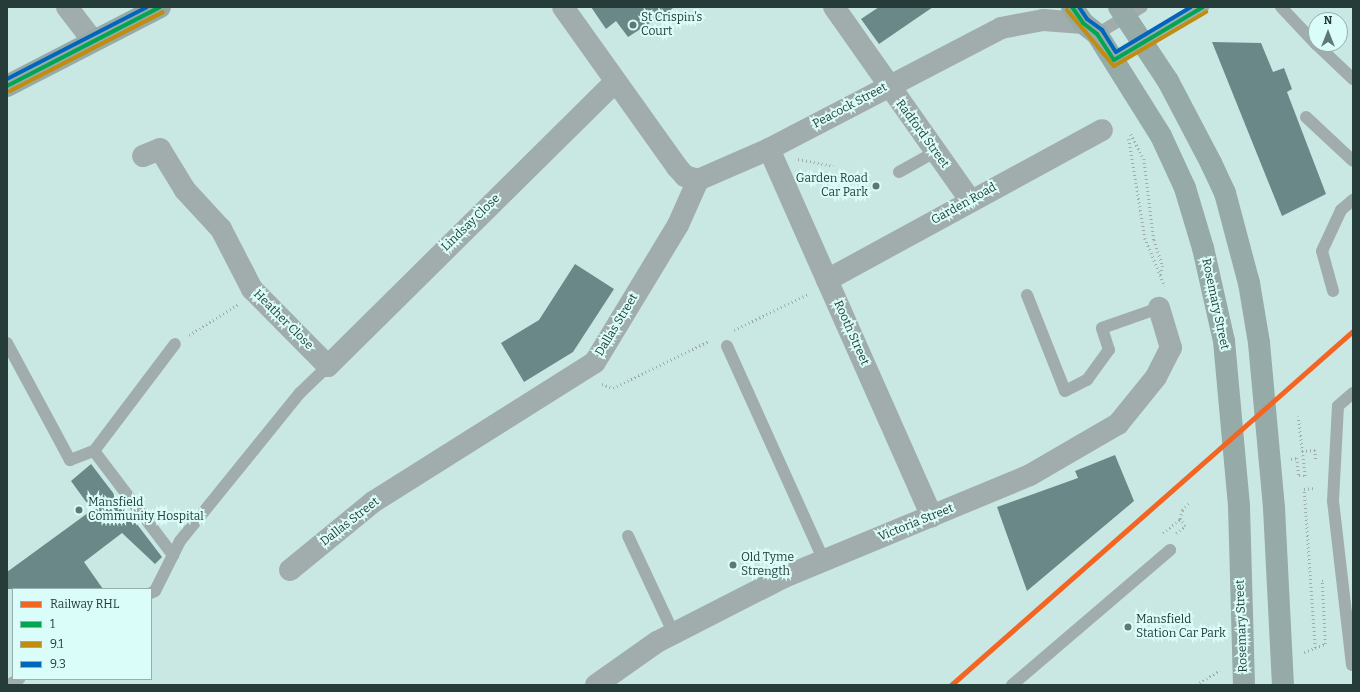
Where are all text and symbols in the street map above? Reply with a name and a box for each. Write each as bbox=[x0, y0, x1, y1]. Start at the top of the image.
place label: St Crispin's Court bbox=[641, 11, 702, 39]
north arrow bbox=[1308, 12, 1348, 52]
text: N bbox=[1324, 14, 1332, 27]
marker: St Crispin's Court bbox=[628, 20, 638, 30]
street label: Peacock Street bbox=[810, 80, 890, 132]
street label: Radford Street bbox=[892, 97, 952, 171]
place label: Garden Road Car Park bbox=[796, 172, 868, 200]
street label: Garden Road bbox=[929, 180, 999, 228]
marker: Garden Road Car Park bbox=[871, 181, 881, 191]
street label: Lindsay Close bbox=[439, 192, 503, 254]
street label: Rosemary Street bbox=[1198, 257, 1232, 351]
street label: Heather Close bbox=[250, 287, 316, 353]
street label: Dallas Street bbox=[593, 291, 641, 359]
street label: Rooth Street bbox=[830, 298, 872, 368]
street label: Dallas Street bbox=[318, 495, 382, 549]
place label: Mansfield Community Hospital bbox=[88, 496, 204, 524]
street label: Victoria Street bbox=[876, 501, 956, 545]
marker: Mansfield Community Hospital bbox=[73, 504, 85, 516]
place label: Old Tyme Strength bbox=[741, 551, 794, 579]
marker: Old Tyme Strength bbox=[728, 560, 738, 570]
street label: Rosemary Street bbox=[1233, 579, 1251, 673]
legend bbox=[12, 588, 152, 680]
text: Railway RHL bbox=[50, 597, 119, 611]
place label: Mansfield Station Car Park bbox=[1136, 613, 1226, 641]
text: 1 bbox=[50, 617, 55, 631]
marker: Mansfield Station Car Park bbox=[1123, 622, 1133, 632]
text: 9.1 bbox=[50, 637, 63, 651]
text: 9.3 bbox=[50, 657, 66, 671]

